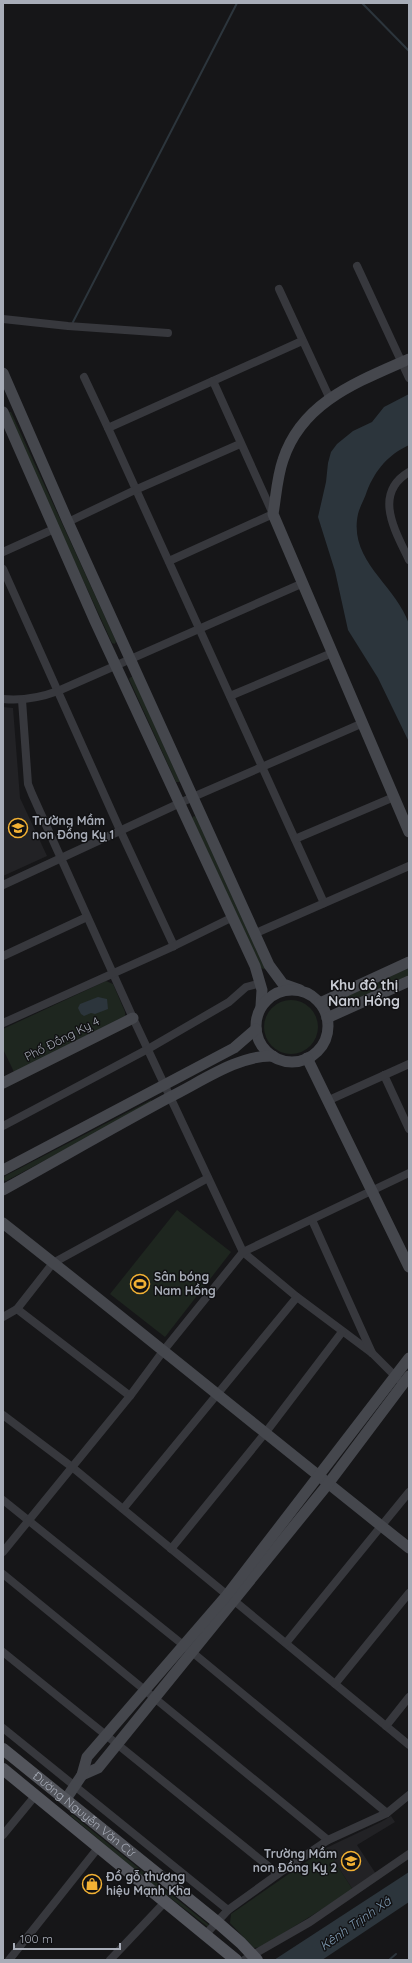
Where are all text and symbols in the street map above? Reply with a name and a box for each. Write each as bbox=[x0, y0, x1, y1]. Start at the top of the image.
place label: Trường Mầm non Đồng Kỵ 1 bbox=[32, 813, 114, 842]
school or university icon: Trường Mầm non Đồng Kỵ 1 bbox=[7, 817, 29, 839]
district label: Khu đô thị Nam Hồng bbox=[328, 976, 400, 1010]
street label: Phố Đồng Kỵ 4 bbox=[22, 1013, 102, 1064]
place label: Sân bóng Nam Hồng bbox=[154, 1269, 216, 1298]
sports icon: Sân bóng Nam Hồng bbox=[129, 1273, 151, 1295]
street label: Đường Nguyễn Văn Cừ bbox=[30, 1768, 139, 1861]
place label: Trường Mầm non Đồng Kỵ 2 bbox=[253, 1846, 337, 1875]
school or university icon: Trường Mầm non Đồng Kỵ 2 bbox=[340, 1850, 362, 1872]
place label: Đồ gỗ thương hiệu Mạnh Kha bbox=[105, 1869, 191, 1898]
shop icon: Đồ gỗ thương hiệu Mạnh Kha bbox=[81, 1873, 103, 1895]
water label: Kênh Trịnh Xá bbox=[316, 1892, 395, 1953]
scale bar bbox=[14, 1925, 120, 1951]
text: 100 m bbox=[20, 1931, 53, 1946]

